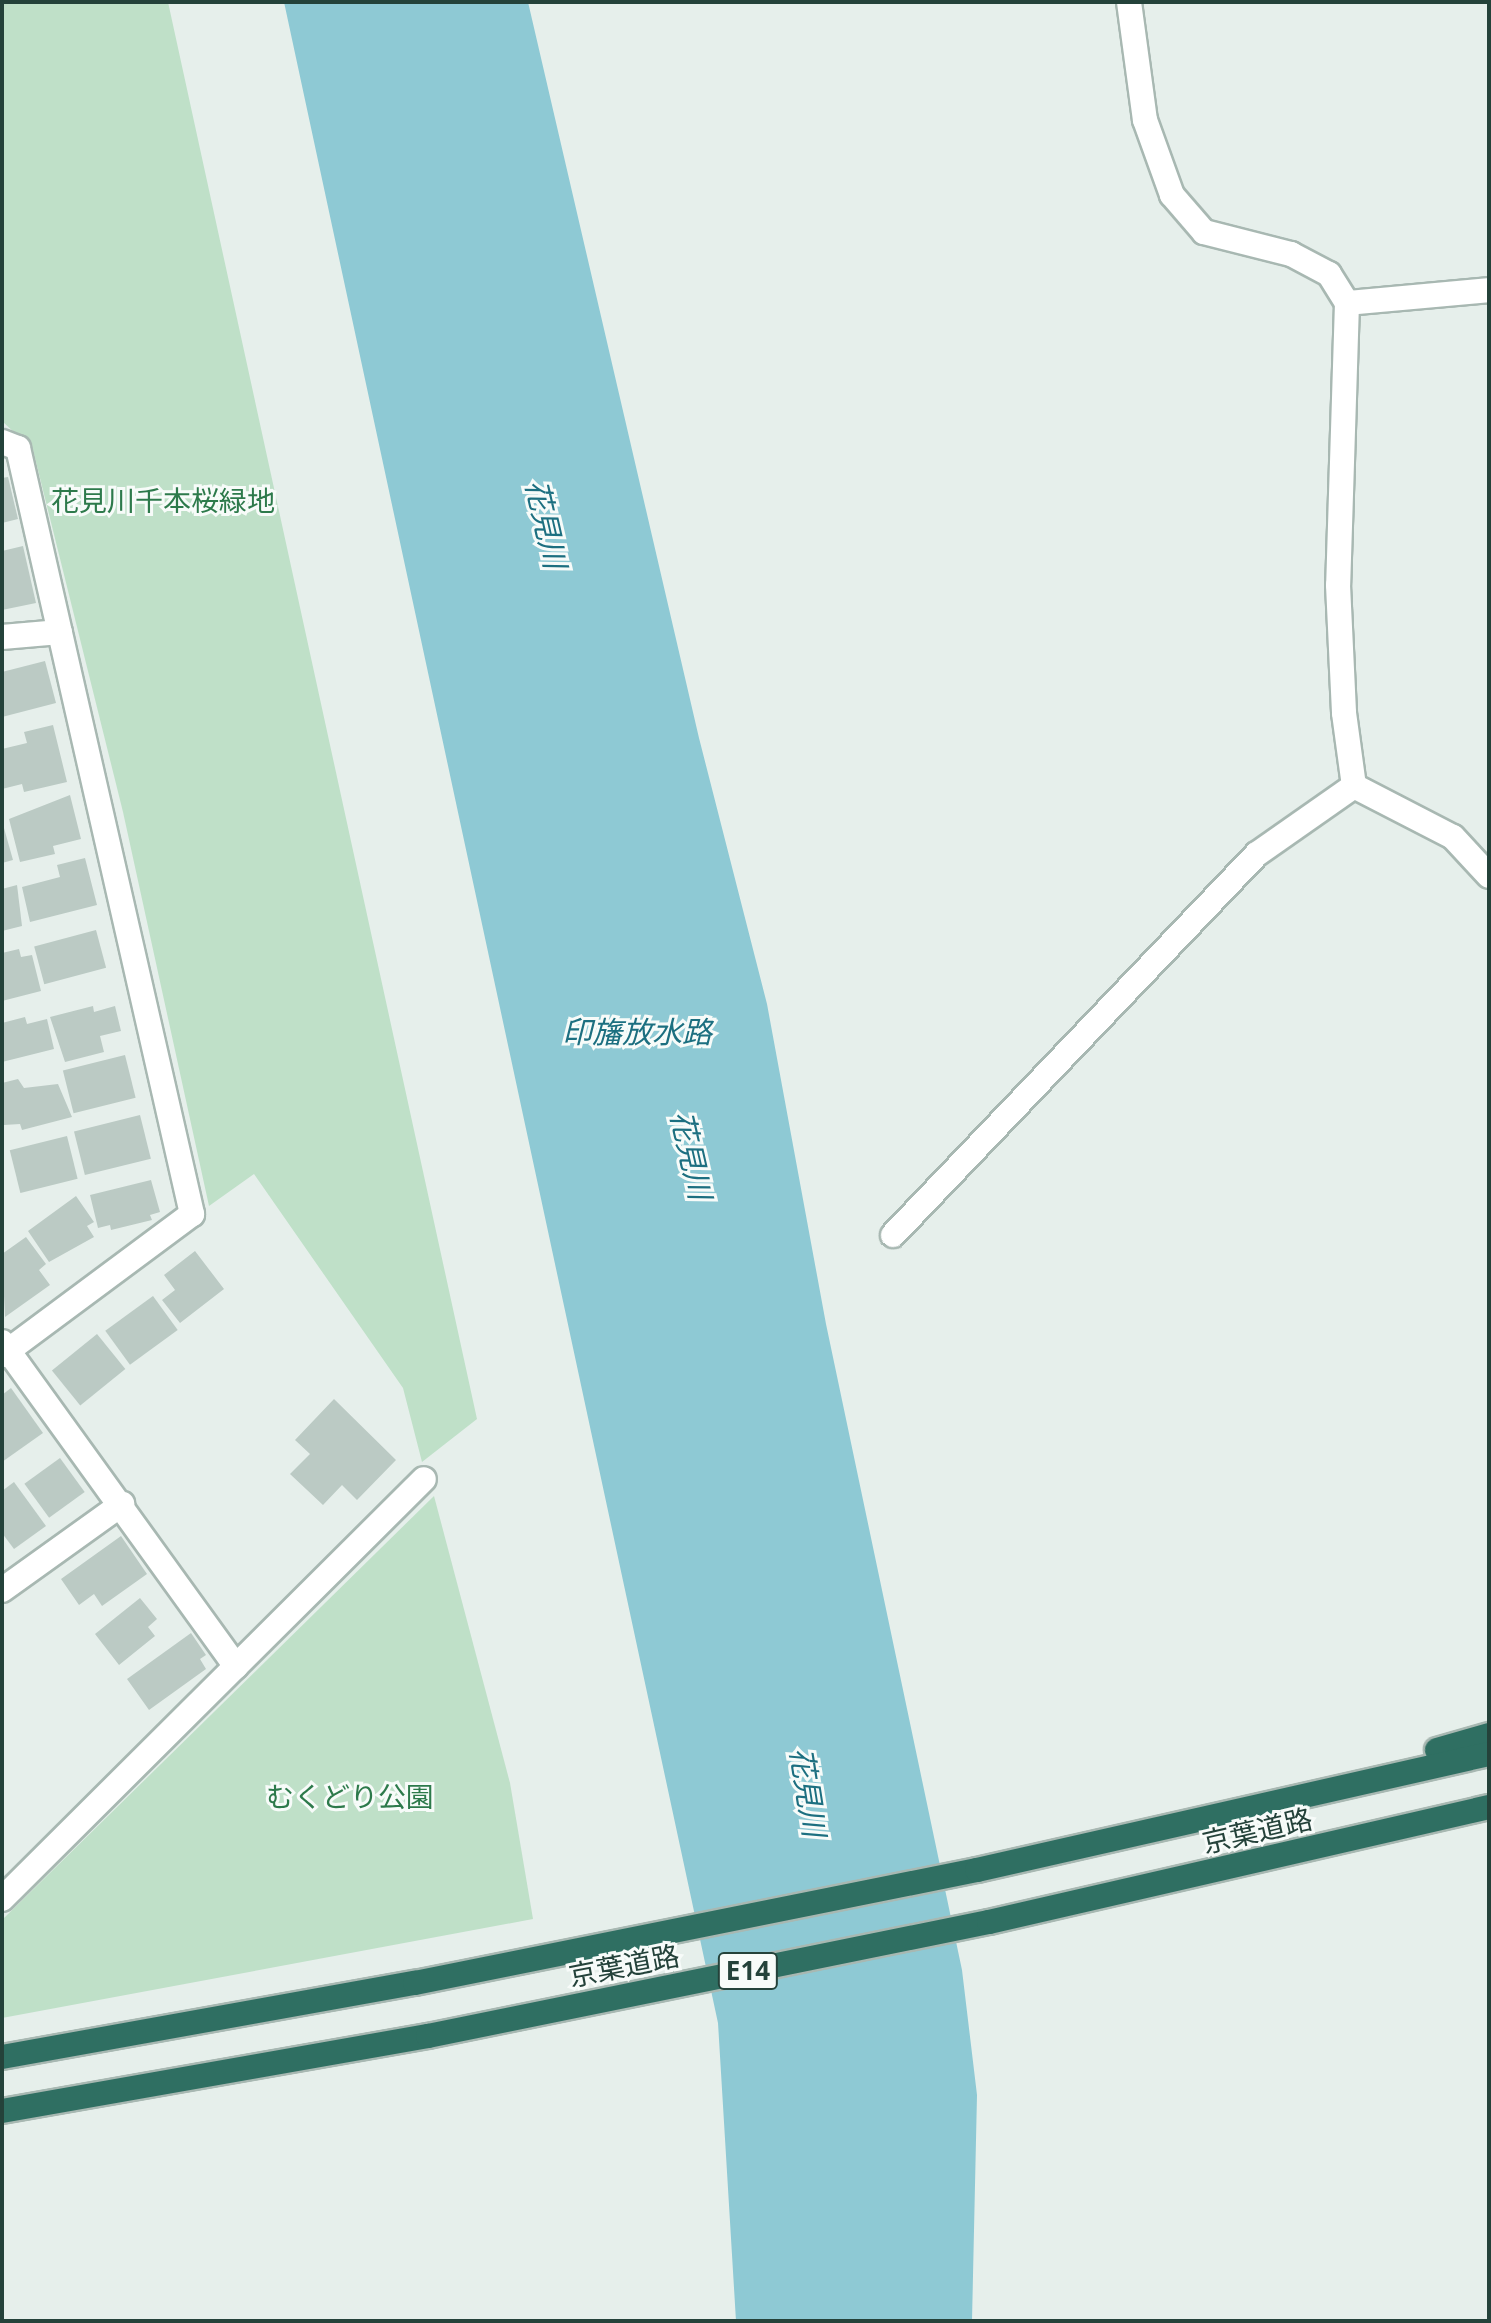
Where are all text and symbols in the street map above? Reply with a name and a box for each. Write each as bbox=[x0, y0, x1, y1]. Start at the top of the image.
water label: 花見川 bbox=[518, 476, 574, 572]
park label: 花見川千本桜緑地 bbox=[51, 483, 275, 517]
water label: 印旛放水路 bbox=[562, 1014, 712, 1050]
water label: 花見川 bbox=[663, 1107, 719, 1203]
water label: 花見川 bbox=[783, 1745, 833, 1839]
park label: むくどり公園 bbox=[266, 1779, 434, 1813]
street label: 京葉道路 bbox=[1199, 1801, 1315, 1859]
street label: 京葉道路 bbox=[566, 1938, 682, 1992]
road number: E14 bbox=[716, 1949, 780, 1993]

